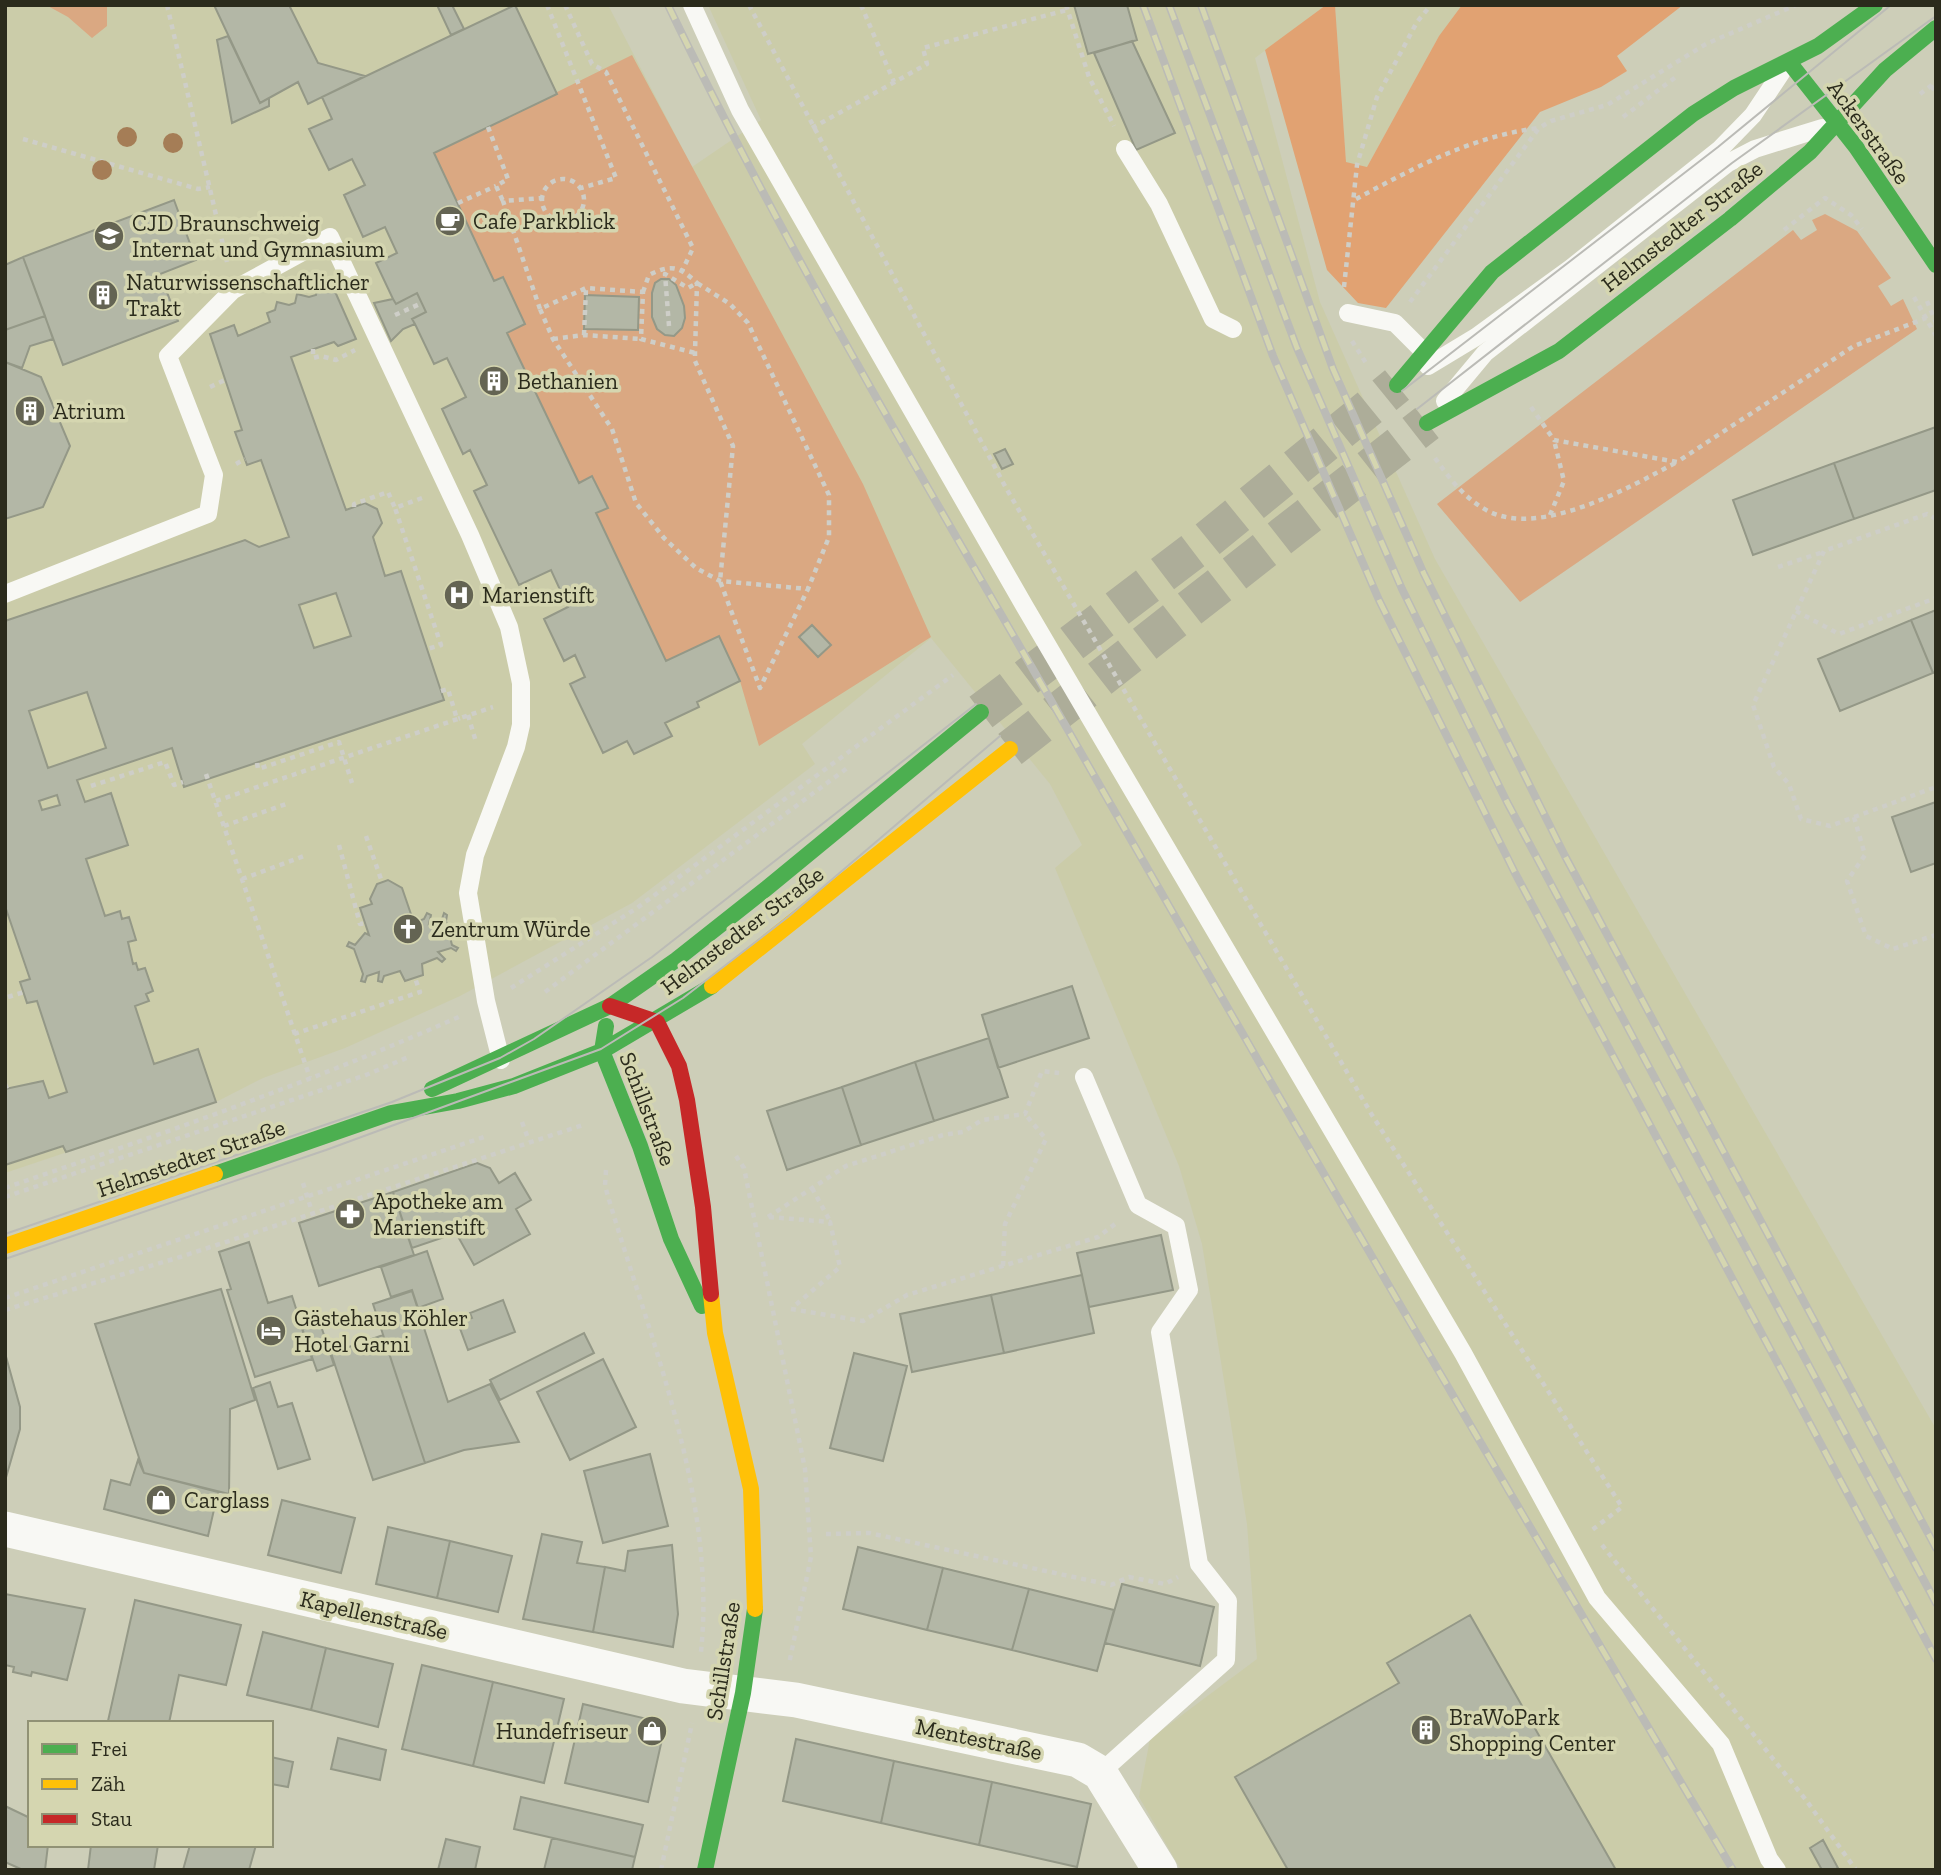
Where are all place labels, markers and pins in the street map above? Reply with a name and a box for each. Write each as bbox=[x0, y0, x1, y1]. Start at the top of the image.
cafe icon: Cafe Parkblick bbox=[433, 204, 467, 238]
place label: Cafe Parkblick bbox=[473, 207, 615, 235]
place label: CJD Braunschweig Internat und Gymnasium bbox=[132, 209, 385, 263]
school or university icon: CJD Braunschweig Internat und Gymnasium bbox=[92, 219, 126, 253]
place label: Naturwissenschaftlicher Trakt bbox=[126, 268, 370, 322]
building icon: Naturwissenschaftlicher Trakt bbox=[86, 278, 120, 312]
building icon: Bethanien bbox=[477, 364, 511, 398]
place label: Bethanien bbox=[517, 367, 618, 395]
building icon: Atrium bbox=[13, 394, 47, 428]
place label: Atrium bbox=[53, 397, 125, 425]
hospital icon: Marienstift bbox=[442, 578, 476, 612]
place label: Marienstift bbox=[482, 581, 595, 609]
church icon: Zentrum Würde bbox=[391, 912, 425, 946]
place label: Zentrum Würde bbox=[431, 915, 591, 943]
place label: Apotheke am Marienstift bbox=[373, 1187, 503, 1241]
pharmacy icon: Apotheke am Marienstift bbox=[333, 1197, 367, 1231]
place label: Gästehaus Köhler Hotel Garni bbox=[294, 1304, 468, 1358]
hotel icon: Gästehaus Köhler Hotel Garni bbox=[254, 1314, 288, 1348]
shop icon: Carglass bbox=[144, 1483, 178, 1517]
place label: Carglass bbox=[184, 1486, 270, 1514]
place label: BraWoPark Shopping Center bbox=[1449, 1703, 1617, 1757]
building icon: BraWoPark Shopping Center bbox=[1409, 1713, 1443, 1747]
shop icon: Hundefriseur bbox=[635, 1714, 669, 1748]
place label: Hundefriseur bbox=[496, 1717, 629, 1745]

